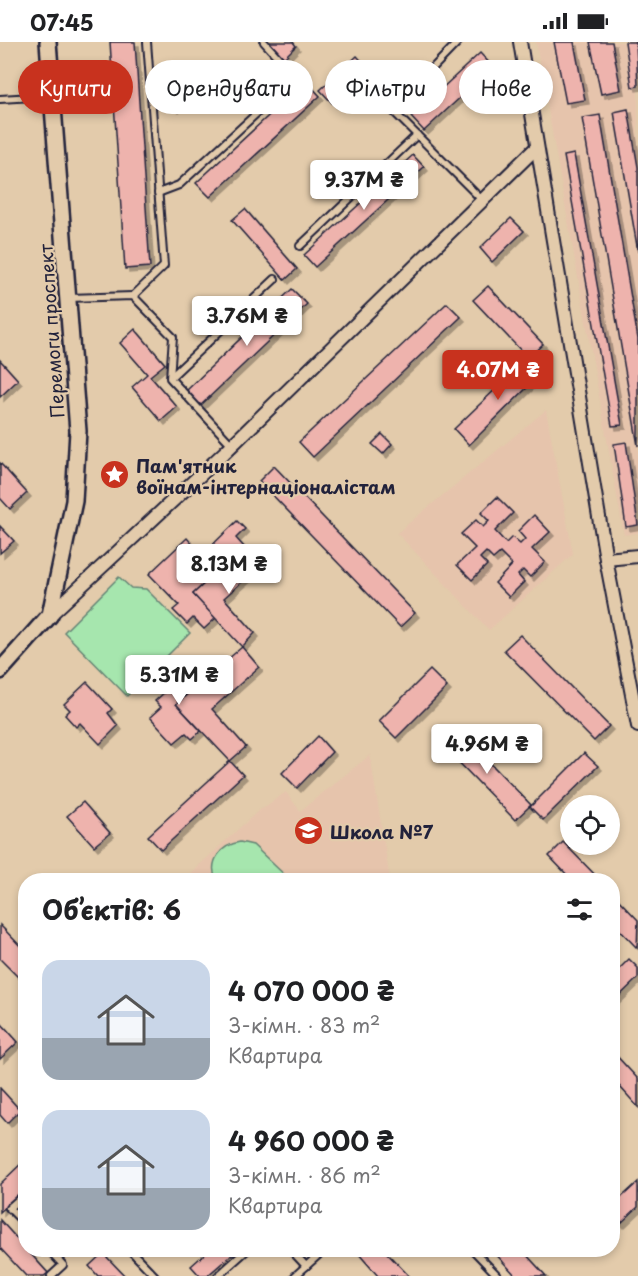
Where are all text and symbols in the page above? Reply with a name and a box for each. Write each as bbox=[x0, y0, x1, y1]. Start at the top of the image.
text: 07:45 bbox=[30, 5, 94, 38]
chip: Купити bbox=[18, 60, 133, 114]
chip: Орендувати bbox=[145, 60, 313, 114]
chip: Фільтри bbox=[325, 60, 447, 114]
chip: Нове bbox=[459, 60, 553, 114]
pin: 9.37M ₴ bbox=[309, 160, 419, 211]
text: 9.37M ₴ bbox=[324, 164, 404, 194]
street label: Перемоги проспект bbox=[31, 243, 71, 419]
pin: 3.76M ₴ bbox=[192, 296, 302, 347]
text: 3.76M ₴ bbox=[206, 300, 288, 330]
pin: 4.07M ₴ bbox=[443, 350, 553, 401]
text: 4.07M ₴ bbox=[456, 354, 540, 384]
place label: Пам'ятник воїнам-інтернаціоналістам bbox=[136, 452, 395, 500]
place icon: Пам'ятник воїнам-інтернаціоналістам bbox=[99, 459, 131, 491]
pin: 8.13M ₴ bbox=[174, 544, 284, 595]
text: 8.13M ₴ bbox=[191, 548, 268, 578]
pin: 5.31M ₴ bbox=[124, 655, 234, 706]
text: 5.31M ₴ bbox=[139, 659, 219, 689]
pin: 4.96M ₴ bbox=[432, 724, 542, 775]
text: 4.96M ₴ bbox=[445, 728, 529, 758]
map controls bbox=[560, 795, 620, 855]
button: locate bbox=[560, 795, 620, 855]
school or university icon: Школа №7 bbox=[293, 815, 325, 847]
place label: Школа №7 bbox=[330, 818, 434, 845]
text: Об’єктів: 6 bbox=[42, 890, 181, 929]
icon: filters bbox=[563, 893, 596, 926]
text: 4 070 000 ₴ bbox=[228, 971, 394, 1010]
icon: home bbox=[90, 984, 162, 1056]
text: 3-кімн. · 83 m² bbox=[228, 1010, 380, 1040]
text: Квартира bbox=[228, 1040, 322, 1070]
text: 4 960 000 ₴ bbox=[228, 1121, 394, 1160]
icon: home bbox=[90, 1134, 162, 1206]
text: 3-кімн. · 86 m² bbox=[228, 1160, 381, 1190]
text: Квартира bbox=[228, 1190, 322, 1220]

